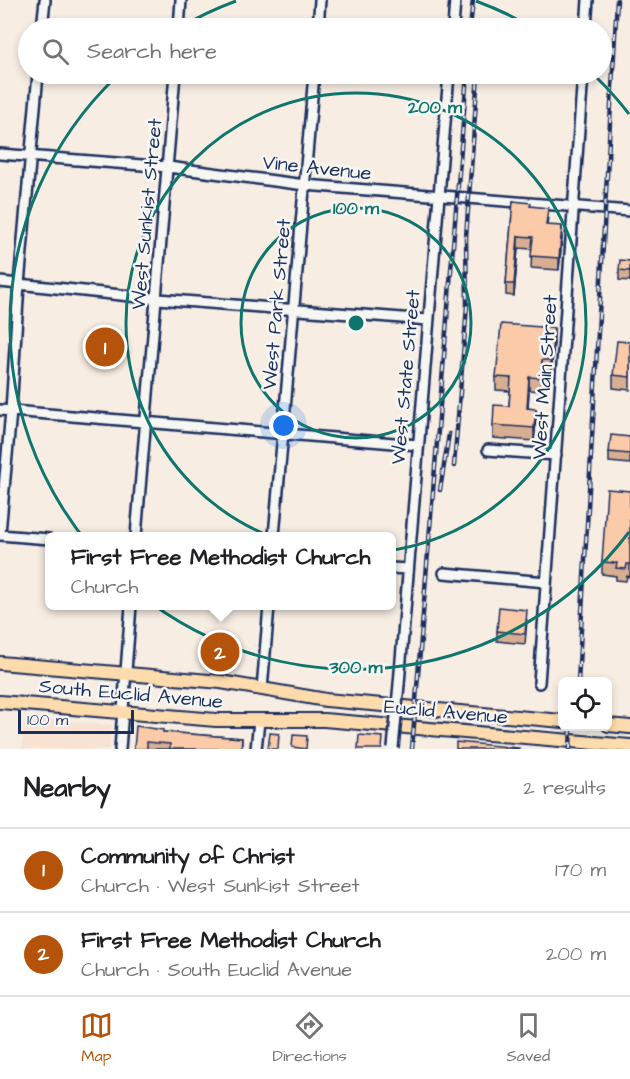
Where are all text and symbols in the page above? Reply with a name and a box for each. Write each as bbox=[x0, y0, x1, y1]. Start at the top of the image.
search box bbox=[18, 18, 612, 84]
icon: search bbox=[39, 35, 72, 68]
text: Search here bbox=[87, 36, 217, 67]
text: 200 m bbox=[407, 95, 463, 120]
street label: West Sunkist Street bbox=[125, 117, 169, 311]
street label: Vine Avenue bbox=[261, 148, 373, 188]
text: 100 m bbox=[333, 196, 380, 221]
street label: West Park Street bbox=[256, 217, 298, 391]
street label: West State Street bbox=[384, 288, 428, 466]
street label: West Main Street bbox=[525, 294, 565, 460]
centre of rings bbox=[346, 313, 366, 333]
pin: 1 bbox=[86, 324, 124, 370]
your location bbox=[269, 411, 298, 440]
popup bbox=[45, 532, 396, 610]
text: First Free Methodist Church bbox=[71, 542, 370, 573]
text: Church bbox=[71, 573, 138, 601]
pin: 2 bbox=[200, 630, 240, 674]
text: 300 m bbox=[328, 655, 384, 680]
street label: South Euclid Avenue bbox=[38, 672, 224, 716]
map controls bbox=[558, 677, 612, 731]
button: locate bbox=[558, 677, 612, 731]
street label: Euclid Avenue bbox=[383, 693, 509, 731]
scale bar bbox=[18, 707, 134, 734]
text: 100 m bbox=[27, 709, 68, 731]
text: Nearby bbox=[24, 770, 111, 806]
text: 2 results bbox=[523, 774, 606, 802]
text: Community of Christ bbox=[81, 841, 295, 872]
text: 1 bbox=[42, 856, 45, 884]
text: 170 m bbox=[555, 856, 606, 884]
text: Church · West Sunkist Street bbox=[81, 872, 360, 900]
text: First Free Methodist Church bbox=[81, 925, 381, 956]
text: 2 bbox=[38, 940, 49, 968]
text: 200 m bbox=[546, 940, 606, 968]
text: Church · South Euclid Avenue bbox=[81, 956, 352, 984]
tab: Map bbox=[80, 1009, 113, 1067]
tab: Directions bbox=[273, 1009, 347, 1067]
tab: Saved bbox=[507, 1009, 550, 1067]

